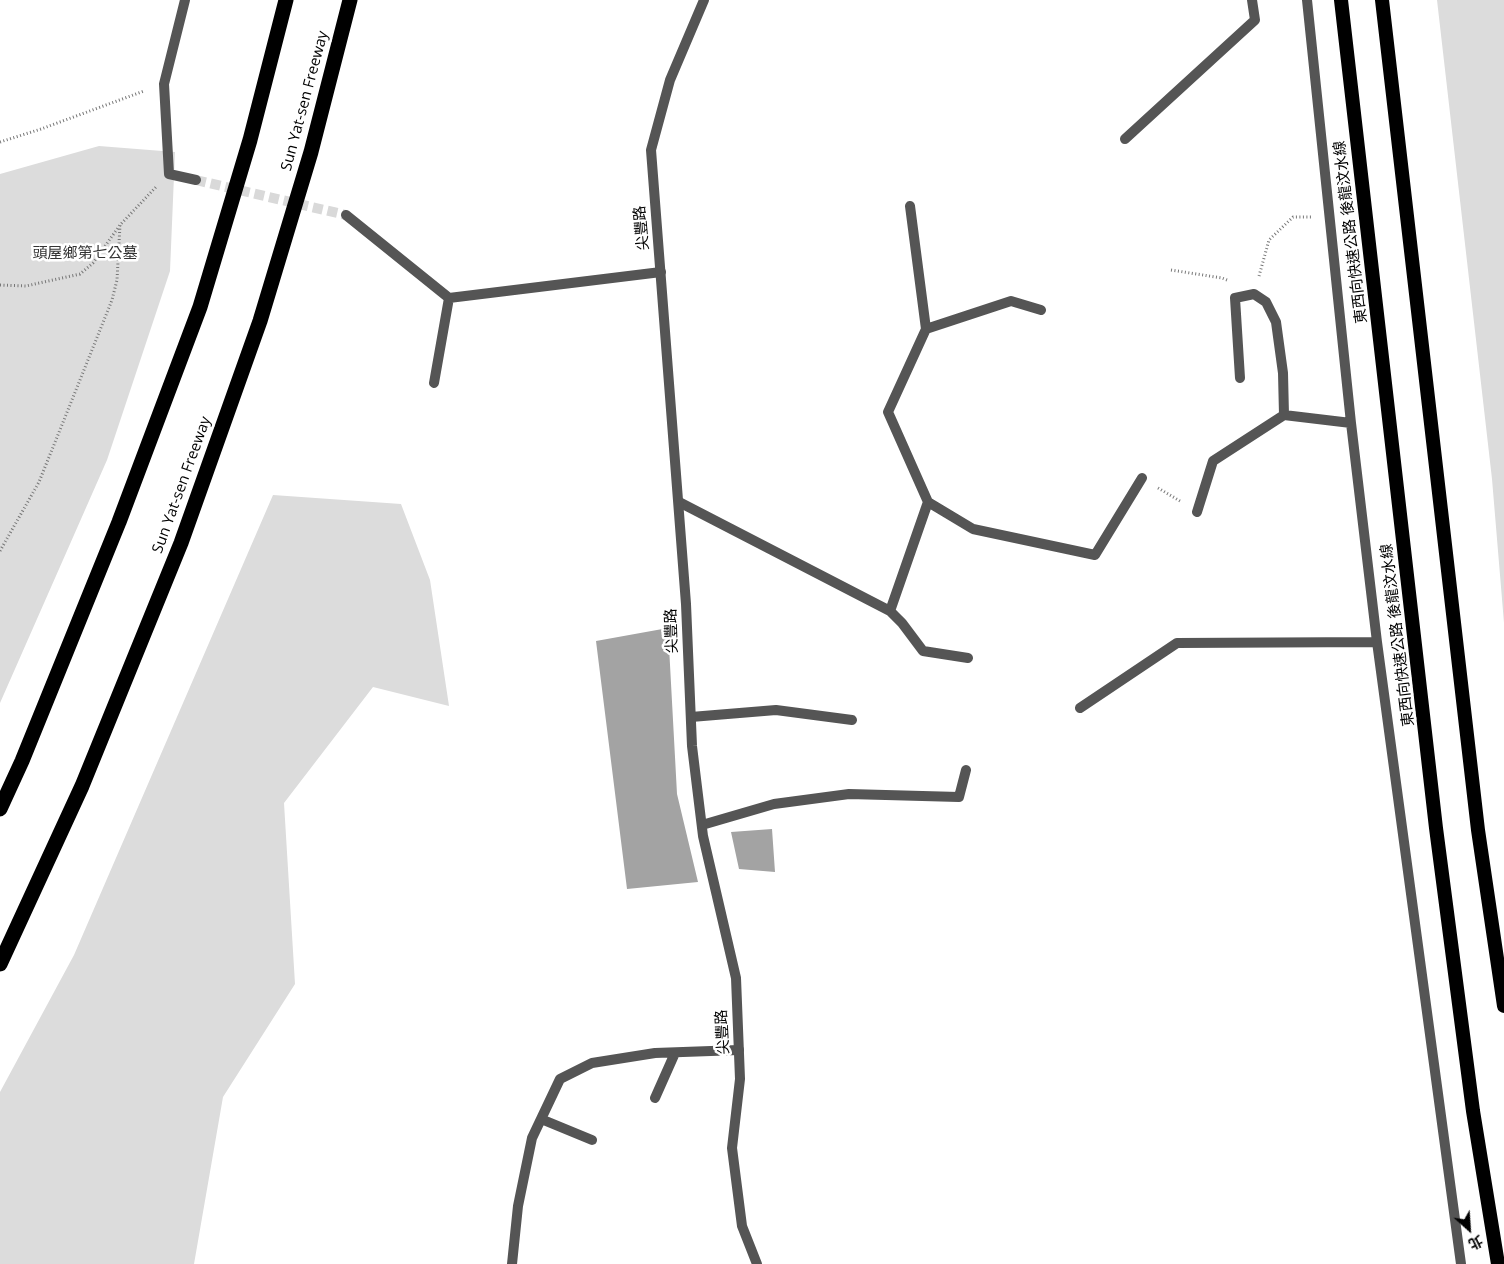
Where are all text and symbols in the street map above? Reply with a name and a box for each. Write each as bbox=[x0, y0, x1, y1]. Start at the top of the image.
street label: Sun Yat-sen Freeway bbox=[278, 29, 332, 173]
street label: 東西向快速公路 後龍汶水線 bbox=[1331, 140, 1371, 324]
street label: 尖豐路 bbox=[631, 205, 653, 251]
park label: 頭屋鄉第七公墓 bbox=[33, 245, 137, 263]
street label: Sun Yat-sen Freeway bbox=[149, 414, 215, 556]
street label: 東西向快速公路 後龍汶水線 bbox=[1378, 543, 1418, 727]
street label: 尖豐路 bbox=[662, 608, 682, 654]
street label: 尖豐路 bbox=[713, 1009, 733, 1055]
north arrow bbox=[1444, 1204, 1494, 1254]
text: 北 bbox=[1465, 1231, 1486, 1255]

